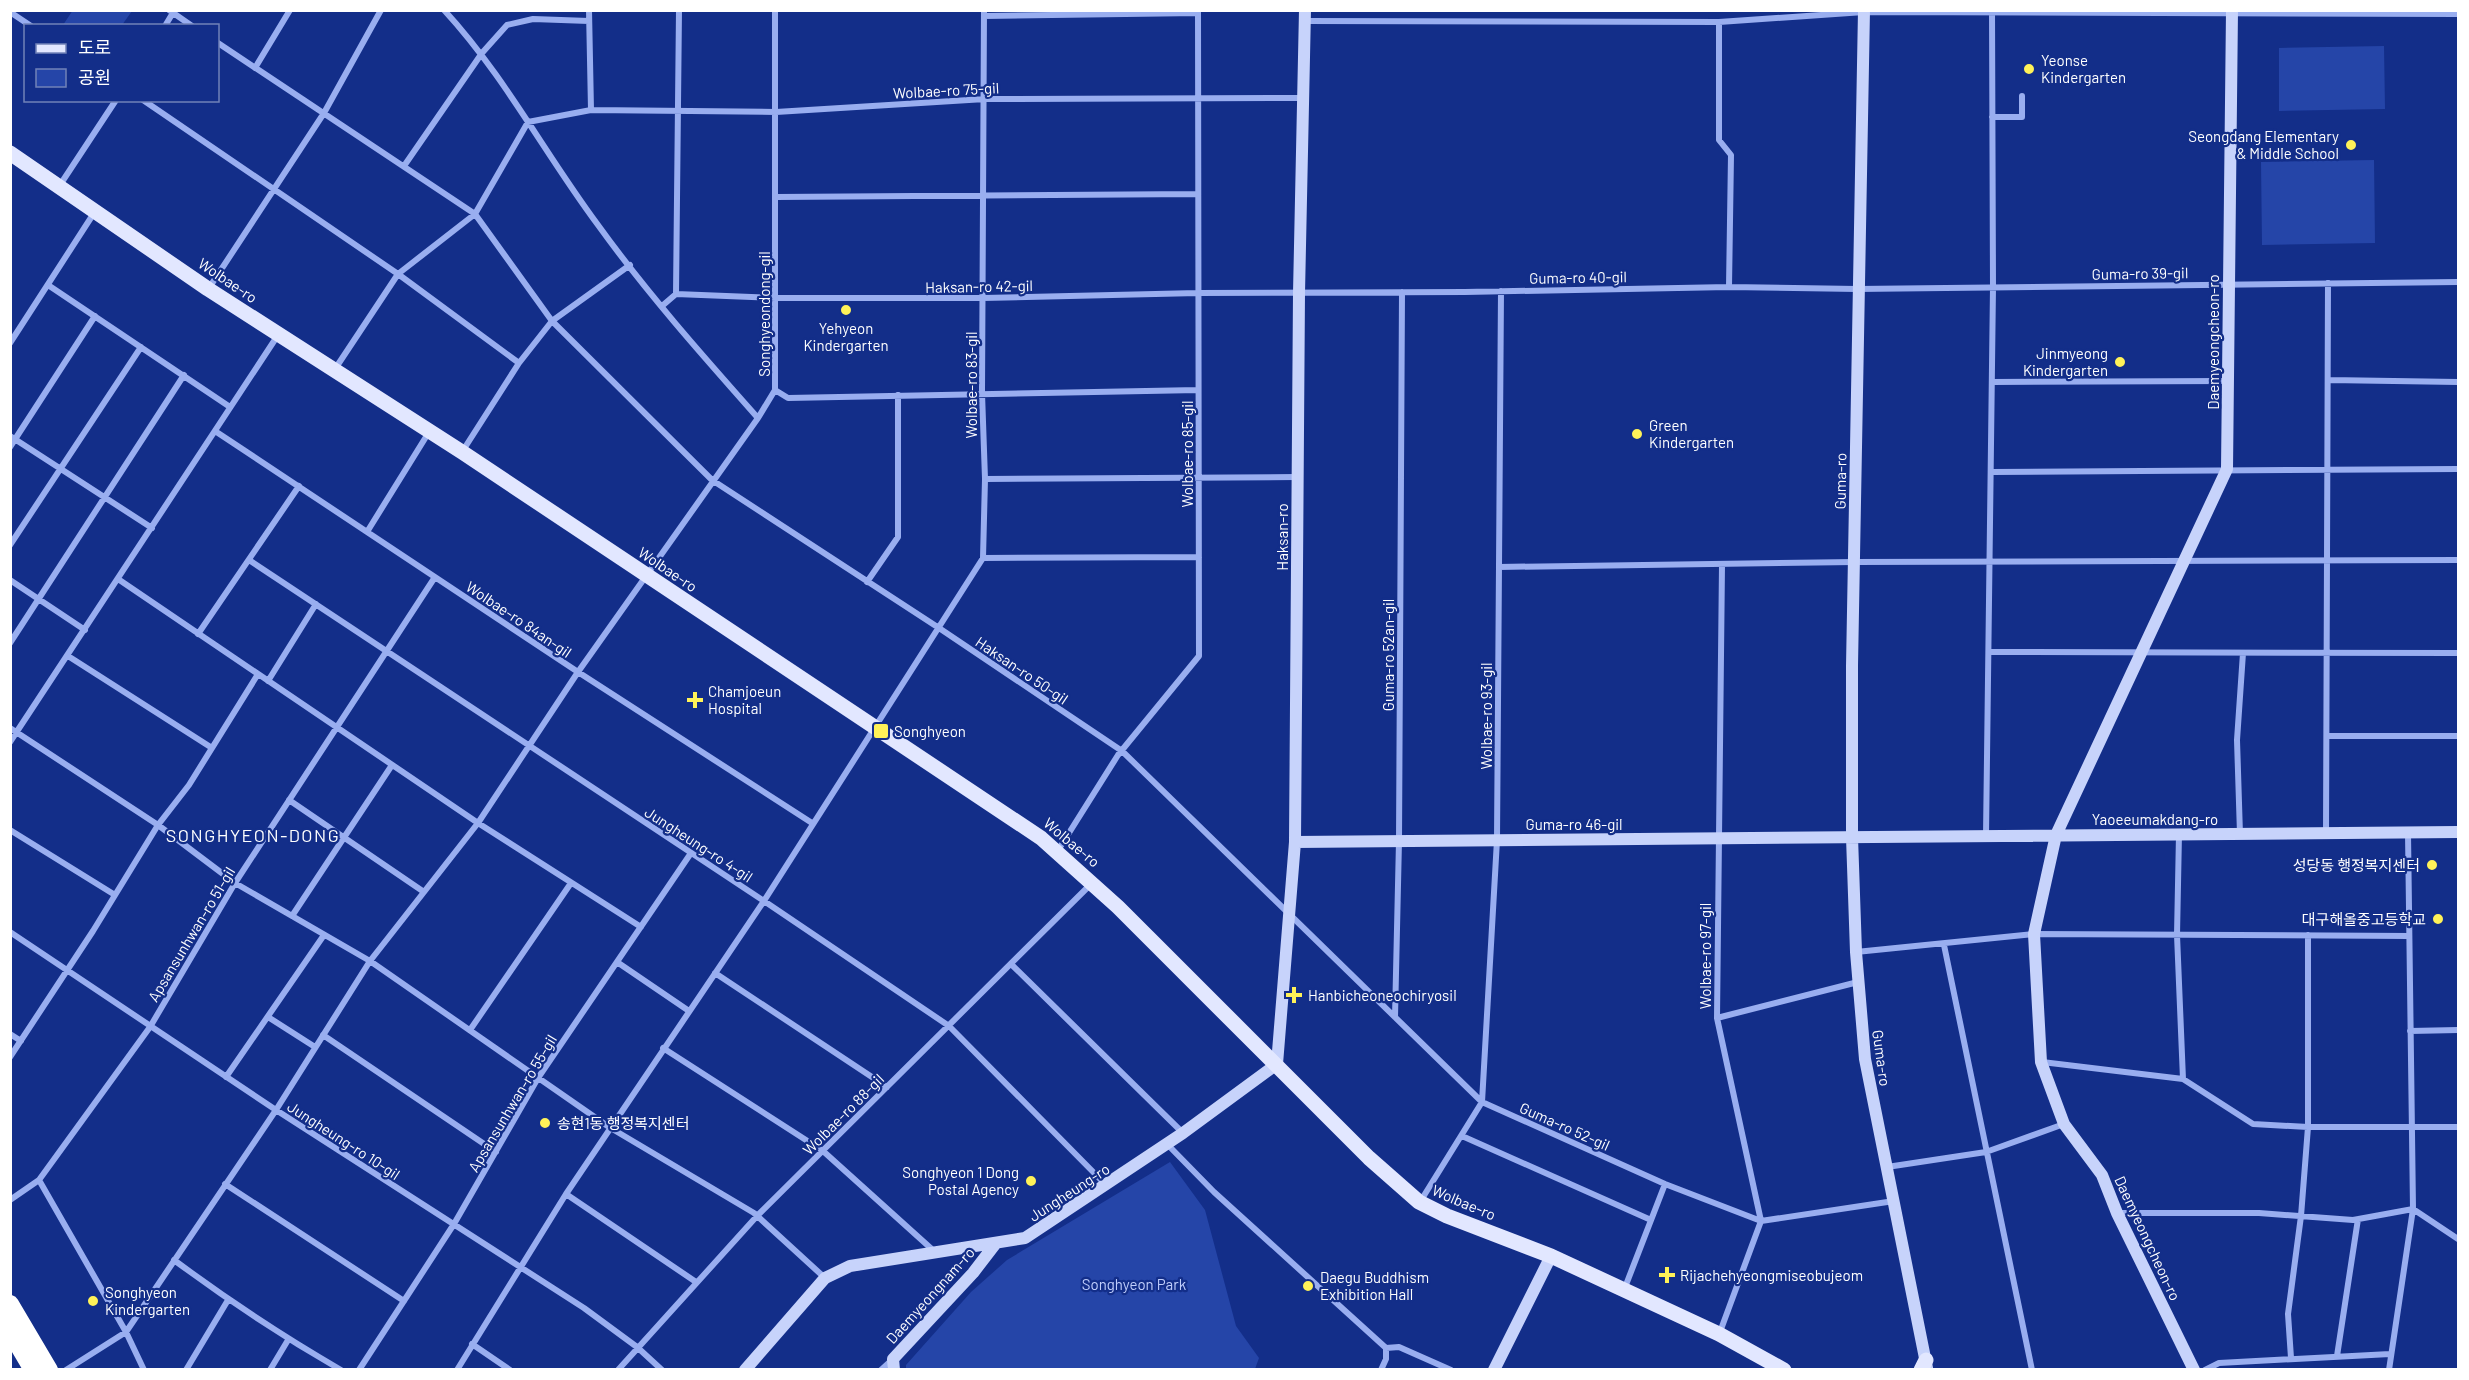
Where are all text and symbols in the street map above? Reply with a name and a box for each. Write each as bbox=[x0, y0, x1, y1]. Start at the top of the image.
legend bbox=[24, 24, 219, 102]
text: 도로 bbox=[78, 36, 111, 58]
place label: Yeonse Kindergarten bbox=[2041, 51, 2126, 86]
marker: Yeonse Kindergarten bbox=[2022, 62, 2036, 76]
text: 공원 bbox=[78, 66, 111, 88]
street label: Wolbae-ro 75-gil bbox=[892, 78, 1000, 102]
place label: Seongdang Elementary & Middle School bbox=[2188, 127, 2339, 162]
marker: Seongdang Elementary & Middle School bbox=[2344, 138, 2358, 152]
street label: Songhyeondong-gil bbox=[755, 251, 773, 377]
street label: Wolbae-ro bbox=[195, 254, 261, 306]
street label: Guma-ro 39-gil bbox=[2092, 263, 2188, 283]
street label: Guma-ro 40-gil bbox=[1529, 267, 1627, 287]
street label: Daemyeongcheon-ro bbox=[2204, 274, 2222, 410]
street label: Haksan-ro 42-gil bbox=[925, 276, 1033, 296]
marker: Yehyeon Kindergarten bbox=[839, 303, 853, 317]
place label: Yehyeon Kindergarten bbox=[803, 319, 889, 354]
street label: Wolbae-ro 83-gil bbox=[962, 331, 980, 439]
place label: Jinmyeong Kindergarten bbox=[2023, 344, 2108, 379]
marker: Jinmyeong Kindergarten bbox=[2113, 355, 2127, 369]
street label: Wolbae-ro 85-gil bbox=[1178, 400, 1196, 508]
place label: Green Kindergarten bbox=[1649, 416, 1734, 451]
marker: Green Kindergarten bbox=[1630, 427, 1644, 441]
street label: Guma-ro bbox=[1831, 452, 1849, 510]
street label: Haksan-ro bbox=[1273, 503, 1291, 571]
street label: Wolbae-ro bbox=[635, 543, 701, 595]
street label: Wolbae-ro 84an-gil bbox=[463, 577, 575, 661]
street label: Guma-ro 52an-gil bbox=[1379, 599, 1397, 711]
street label: Haksan-ro 50-gil bbox=[972, 632, 1072, 708]
street label: Wolbae-ro 93-gil bbox=[1477, 662, 1495, 770]
place label: Chamjoeun Hospital bbox=[708, 682, 781, 717]
marker: Chamjoeun Hospital bbox=[686, 691, 704, 709]
marker: Songhyeon bbox=[872, 722, 890, 740]
place label: Songhyeon bbox=[894, 722, 966, 740]
street label: Jungheung-ro 4-gil bbox=[642, 802, 756, 886]
street label: Yaoeeumakdang-ro bbox=[2092, 810, 2218, 828]
street label: Wolbae-ro bbox=[1040, 813, 1104, 871]
street label: Guma-ro 46-gil bbox=[1526, 815, 1622, 833]
district label: SONGHYEON-DONG bbox=[166, 824, 340, 846]
place label: 성당동 행정복지센터 bbox=[2293, 856, 2420, 874]
marker: 성당동 행정복지센터 bbox=[2425, 858, 2439, 872]
street label: Apsansunhwan-ro 51-gil bbox=[144, 863, 238, 1005]
street label: Wolbae-ro 97-gil bbox=[1696, 903, 1714, 1009]
place label: 대구해올중고등학교 bbox=[2302, 910, 2426, 928]
marker: 대구해올중고등학교 bbox=[2431, 912, 2445, 926]
marker: Hanbicheoneochiryosil bbox=[1285, 986, 1303, 1004]
place label: Hanbicheoneochiryosil bbox=[1308, 986, 1457, 1004]
street label: Guma-ro bbox=[1869, 1029, 1895, 1087]
street label: Apsansunhwan-ro 55-gil bbox=[464, 1031, 560, 1175]
street label: Wolbae-ro 88-gil bbox=[799, 1070, 887, 1158]
street label: Jungheung-ro 10-gil bbox=[284, 1097, 404, 1183]
street label: Guma-ro 52-gil bbox=[1517, 1098, 1613, 1154]
place label: 송현1동 행정복지센터 bbox=[557, 1114, 689, 1132]
marker: 송현1동 행정복지센터 bbox=[538, 1116, 552, 1130]
street label: Jungheung-ro bbox=[1025, 1159, 1113, 1225]
place label: Songhyeon 1 Dong Postal Agency bbox=[902, 1163, 1019, 1198]
street label: Daemyeongcheon-ro bbox=[2111, 1173, 2185, 1303]
marker: Songhyeon 1 Dong Postal Agency bbox=[1024, 1174, 1038, 1188]
street label: Wolbae-ro bbox=[1429, 1181, 1499, 1223]
street label: Daemyeongnam-ro bbox=[882, 1243, 978, 1347]
marker: Rijachehyeongmiseobujeom bbox=[1658, 1266, 1676, 1284]
place label: Rijachehyeongmiseobujeom bbox=[1680, 1266, 1863, 1284]
place label: Daegu Buddhism Exhibition Hall bbox=[1320, 1268, 1429, 1303]
park label: Songhyeon Park bbox=[1082, 1275, 1187, 1293]
marker: Daegu Buddhism Exhibition Hall bbox=[1301, 1279, 1315, 1293]
place label: Songhyeon Kindergarten bbox=[105, 1283, 190, 1318]
marker: Songhyeon Kindergarten bbox=[86, 1294, 100, 1308]

